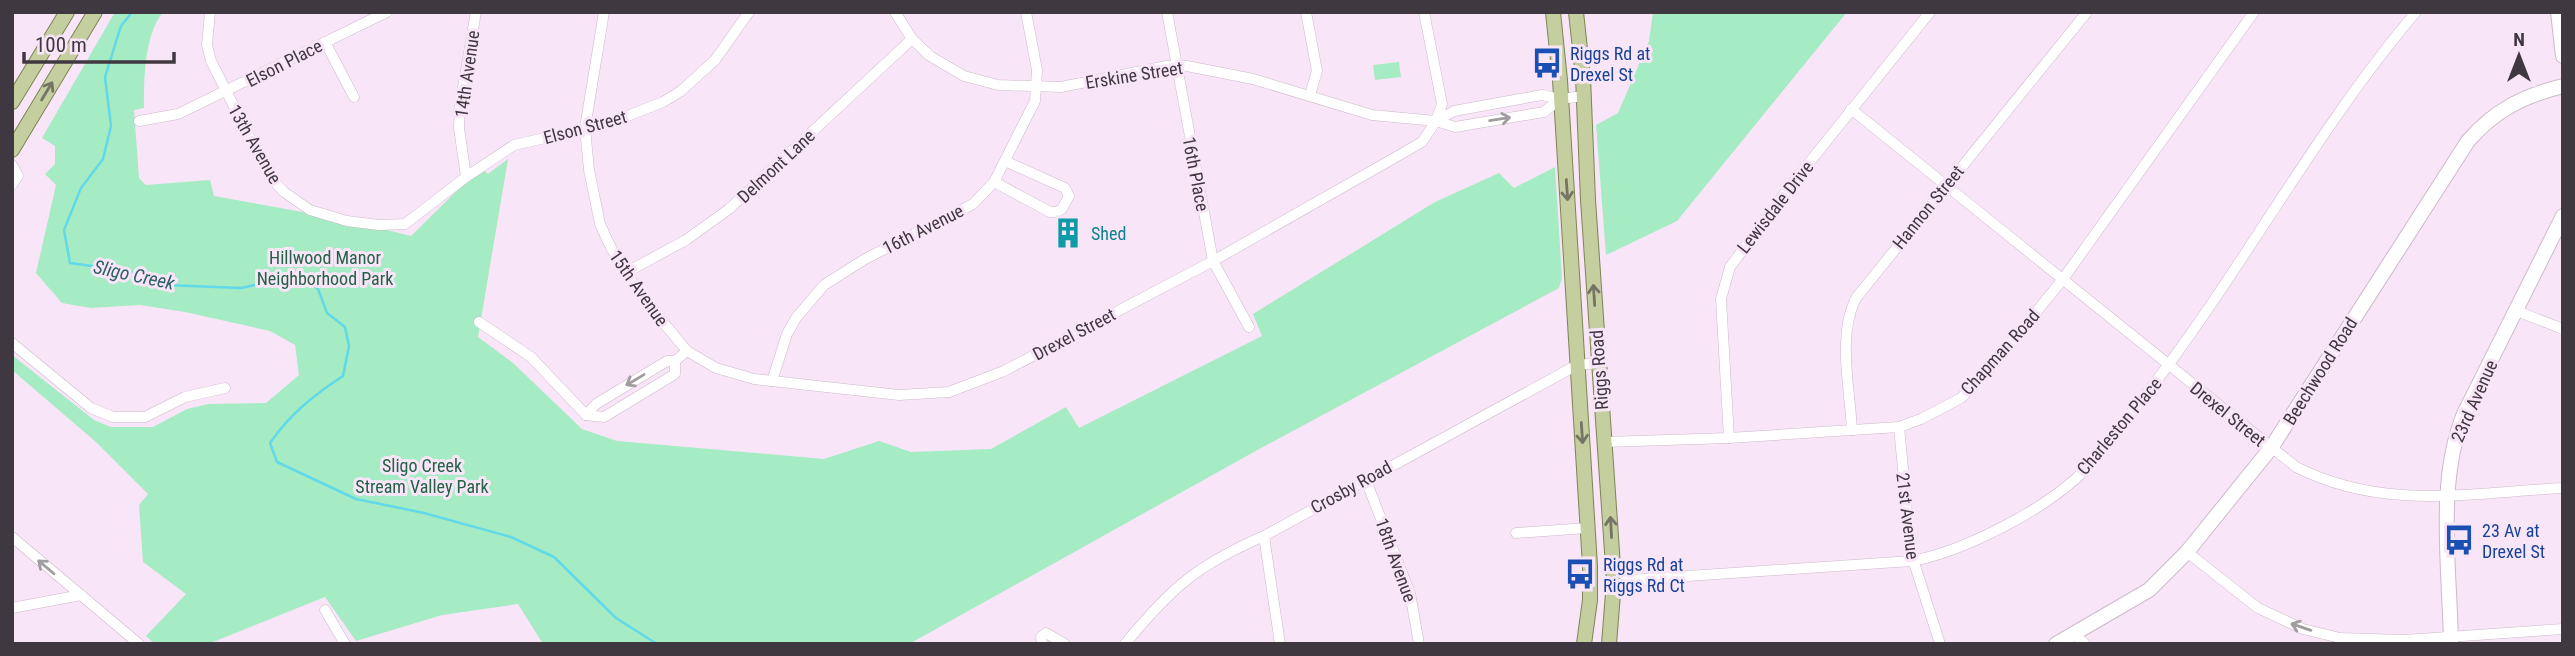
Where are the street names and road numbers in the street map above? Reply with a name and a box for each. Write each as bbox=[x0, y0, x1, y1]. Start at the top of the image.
street label: 14th Avenue bbox=[450, 29, 484, 119]
street label: Elson Place bbox=[242, 35, 326, 91]
street label: Erskine Street bbox=[1084, 57, 1184, 93]
street label: 13th Avenue bbox=[224, 101, 286, 187]
street label: Elson Street bbox=[541, 106, 629, 148]
street label: Delmont Lane bbox=[733, 125, 819, 207]
street label: 16th Place bbox=[1178, 135, 1214, 213]
street label: Lewisdale Drive bbox=[1732, 157, 1818, 257]
street label: Hannon Street bbox=[1888, 161, 1968, 253]
street label: 16th Avenue bbox=[879, 200, 967, 258]
street label: 15th Avenue bbox=[605, 246, 673, 330]
street label: Drexel Street bbox=[1029, 303, 1119, 365]
street label: Chapman Road bbox=[1956, 305, 2044, 399]
street label: Beechwood Road bbox=[2279, 313, 2361, 429]
street label: Riggs Road bbox=[1586, 329, 1612, 411]
street label: 23rd Avenue bbox=[2447, 357, 2501, 445]
street label: Charleston Place bbox=[2072, 373, 2166, 479]
street label: Drexel Street bbox=[2186, 377, 2270, 451]
street label: Crosby Road bbox=[1307, 456, 1395, 518]
street label: 21st Avenue bbox=[1892, 471, 1924, 561]
street label: 18th Avenue bbox=[1371, 515, 1421, 605]

